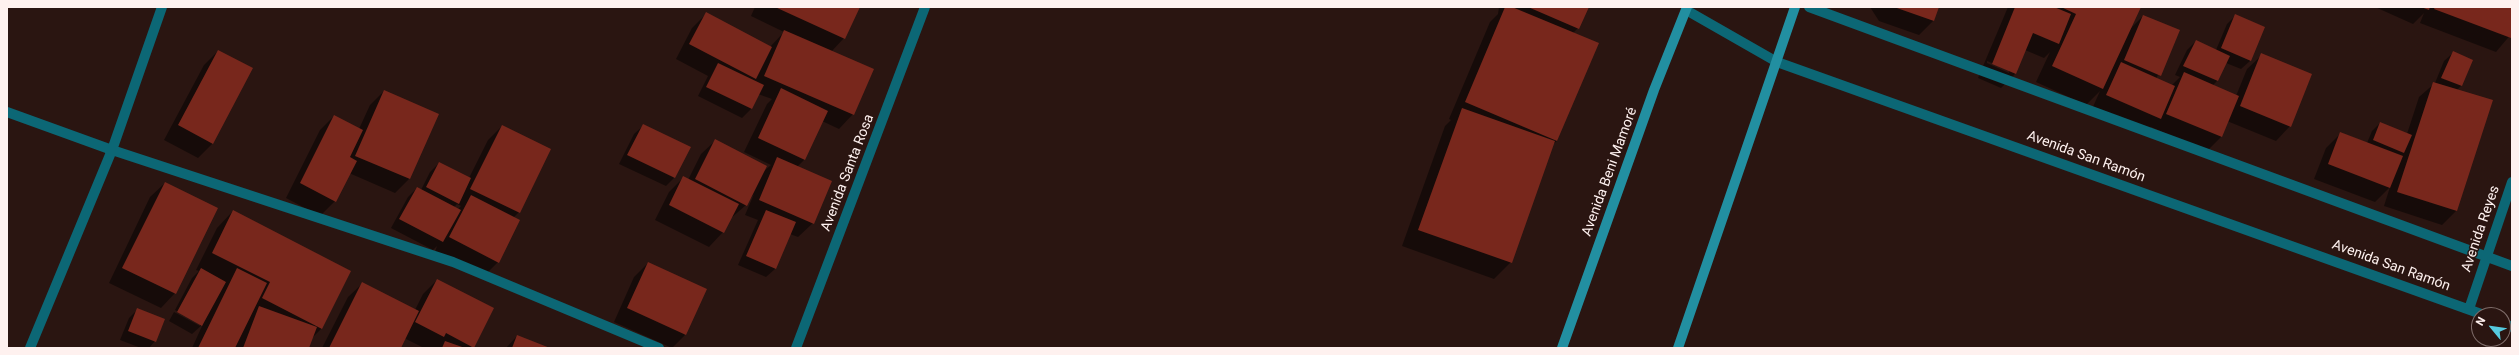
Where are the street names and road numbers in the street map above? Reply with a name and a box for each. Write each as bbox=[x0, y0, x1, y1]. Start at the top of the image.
street label: Avenida Beni Mamoré bbox=[1579, 105, 1641, 239]
street label: Avenida Santa Rosa bbox=[818, 112, 878, 234]
street label: Avenida San Ramón bbox=[2025, 128, 2147, 186]
street label: Avenida Reyes bbox=[2458, 184, 2504, 274]
street label: Avenida San Ramón bbox=[2330, 237, 2452, 295]

